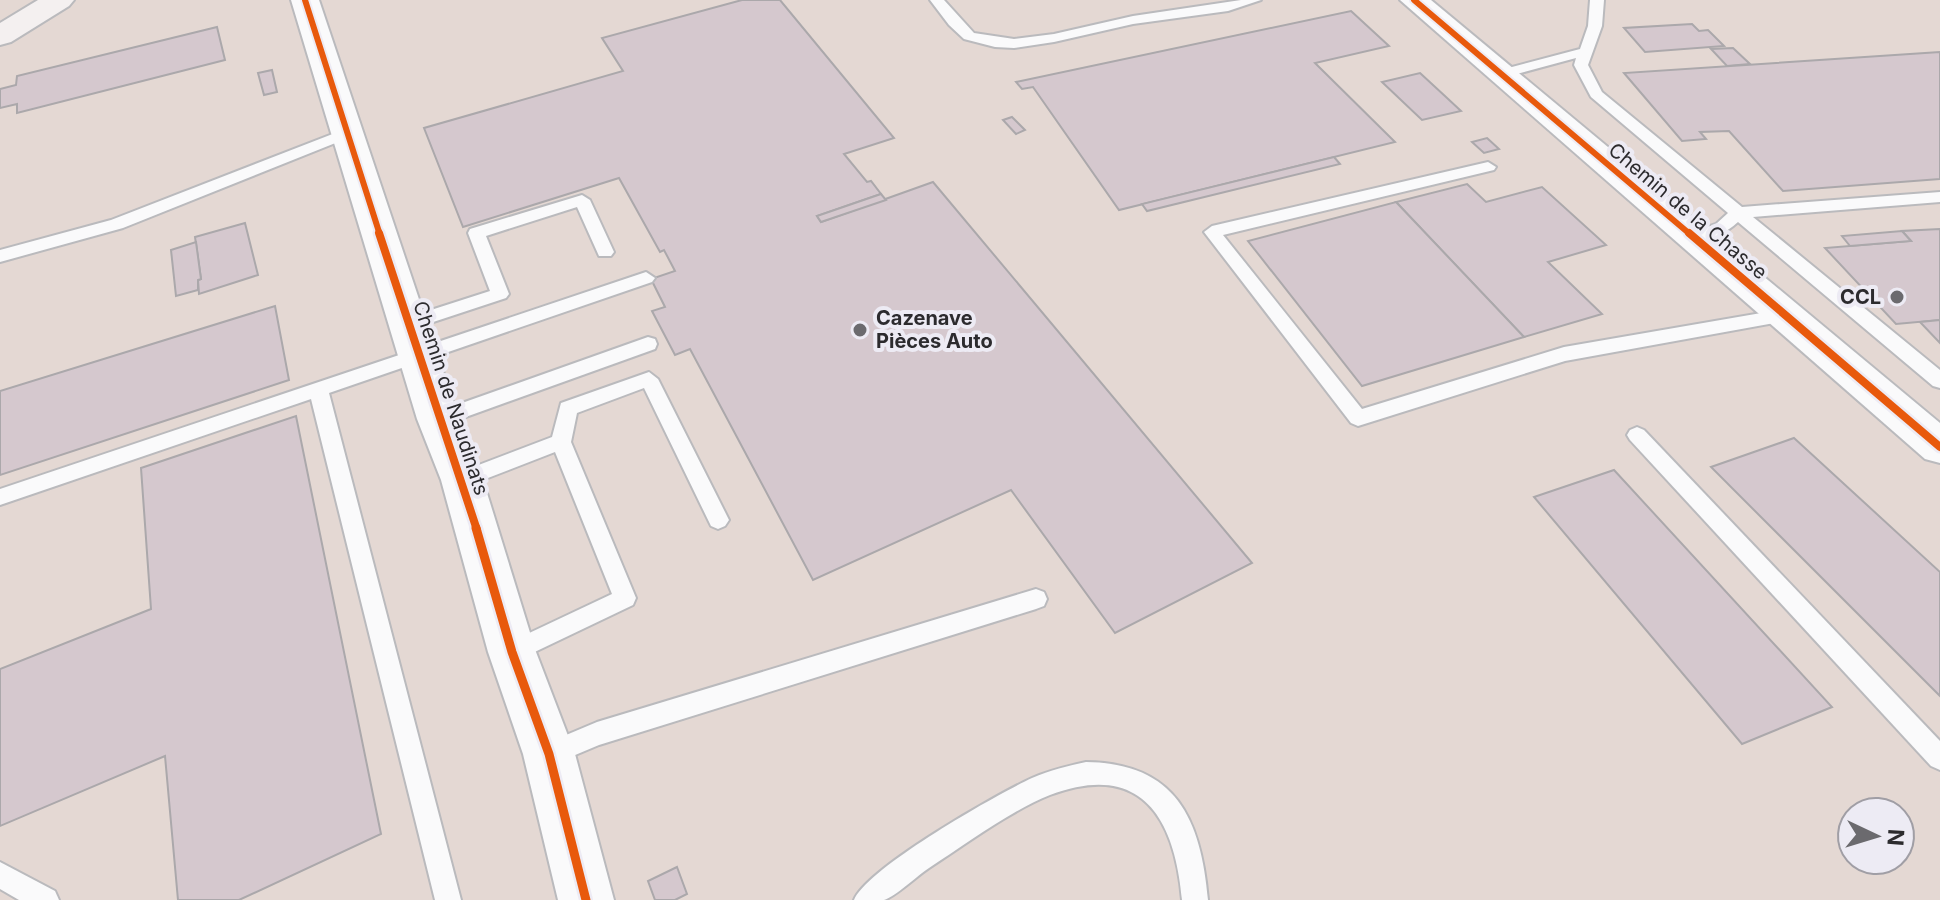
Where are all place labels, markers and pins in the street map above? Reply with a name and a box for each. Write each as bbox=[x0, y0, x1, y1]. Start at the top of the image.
place label: CCL bbox=[1840, 285, 1881, 309]
marker: CCL bbox=[1888, 288, 1906, 306]
place label: Cazenave Pièces Auto bbox=[876, 306, 993, 353]
marker: Cazenave Pièces Auto bbox=[851, 321, 869, 339]

